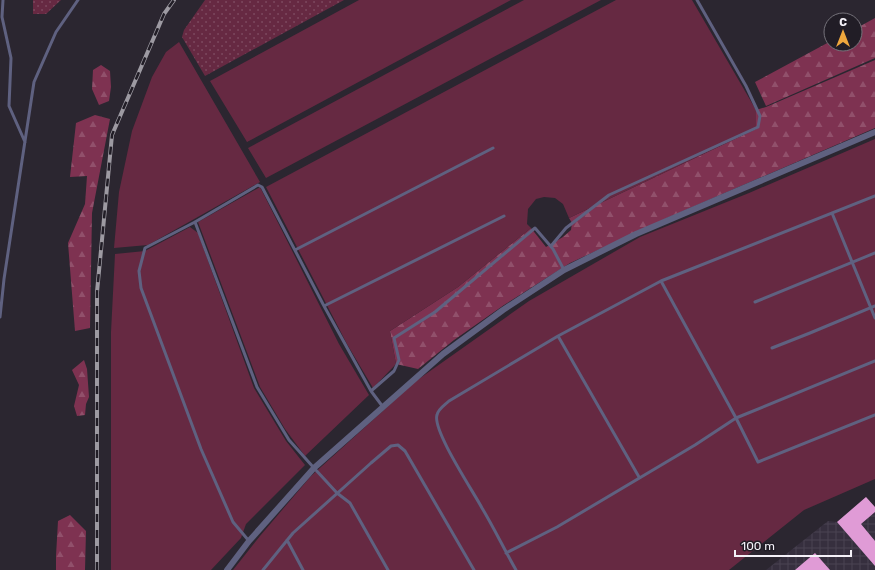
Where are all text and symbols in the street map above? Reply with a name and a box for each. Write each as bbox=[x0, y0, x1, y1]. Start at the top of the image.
north arrow bbox=[823, 12, 863, 52]
text: С bbox=[839, 16, 847, 29]
scale bar bbox=[735, 532, 851, 558]
text: 100 m bbox=[741, 539, 775, 553]

